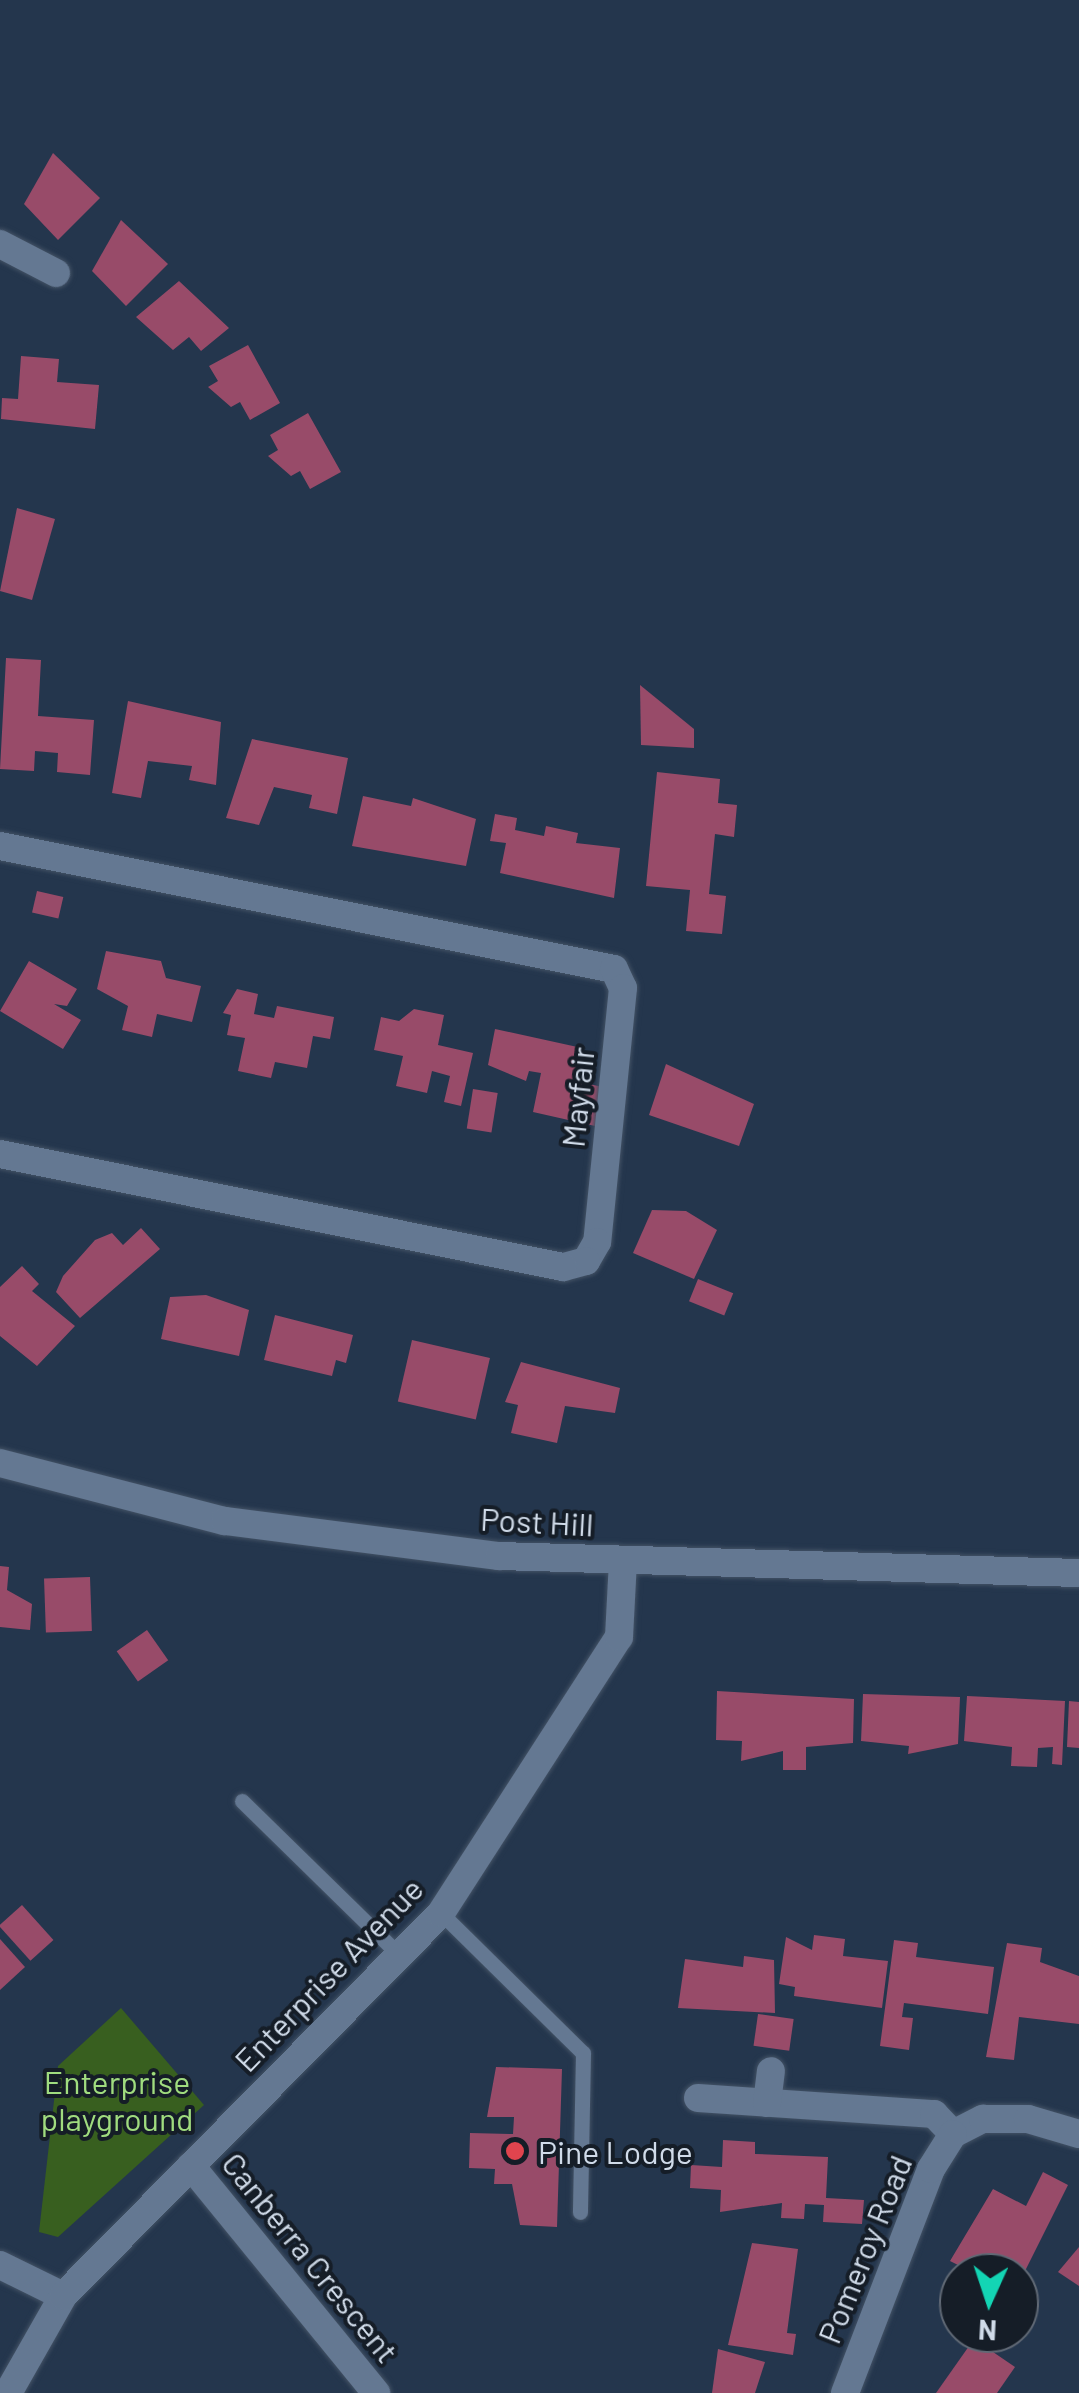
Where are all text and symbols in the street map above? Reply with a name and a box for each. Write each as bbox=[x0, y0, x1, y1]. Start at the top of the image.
street label: Mayfair bbox=[553, 1045, 601, 1149]
street label: Post Hill bbox=[480, 1499, 594, 1543]
street label: Enterprise Avenue bbox=[226, 1869, 430, 2079]
park label: Enterprise playground bbox=[41, 2063, 193, 2138]
place label: Pine Lodge bbox=[538, 2132, 693, 2170]
marker: Pine Lodge bbox=[502, 2138, 528, 2164]
street label: Canberra Crescent bbox=[215, 2144, 407, 2370]
street label: Pomeroy Road bbox=[809, 2149, 919, 2349]
north arrow bbox=[939, 2253, 1039, 2353]
text: N bbox=[977, 2313, 998, 2348]

